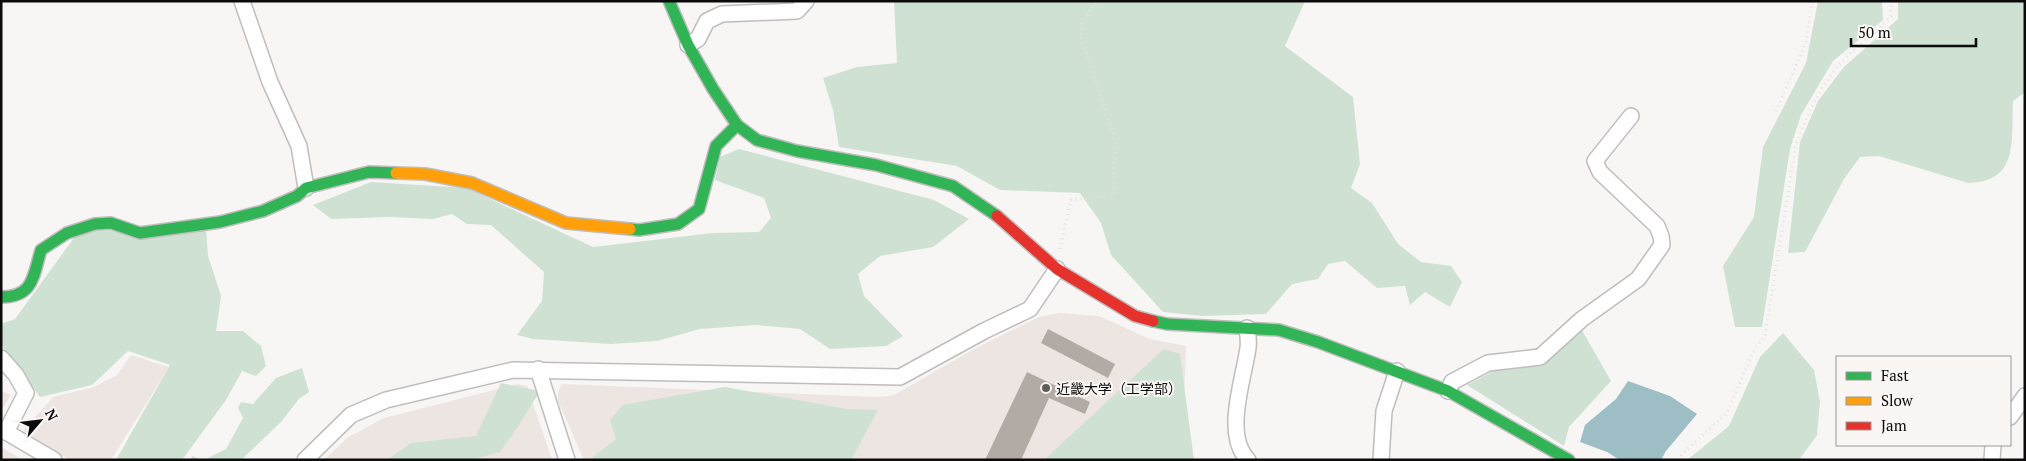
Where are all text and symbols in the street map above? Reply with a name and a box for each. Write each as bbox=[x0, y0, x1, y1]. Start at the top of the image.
scale bar bbox=[1851, 15, 1976, 47]
text: 50 m bbox=[1858, 22, 1891, 42]
legend bbox=[1836, 356, 2011, 446]
text: Fast bbox=[1881, 365, 1909, 385]
place label: 近畿大学（工学部） bbox=[1056, 379, 1182, 398]
marker: 近畿大学（工学部） bbox=[1040, 382, 1052, 394]
text: Slow bbox=[1881, 390, 1914, 410]
north arrow bbox=[15, 396, 65, 446]
text: N bbox=[41, 406, 63, 424]
text: Jam bbox=[1881, 415, 1907, 435]

